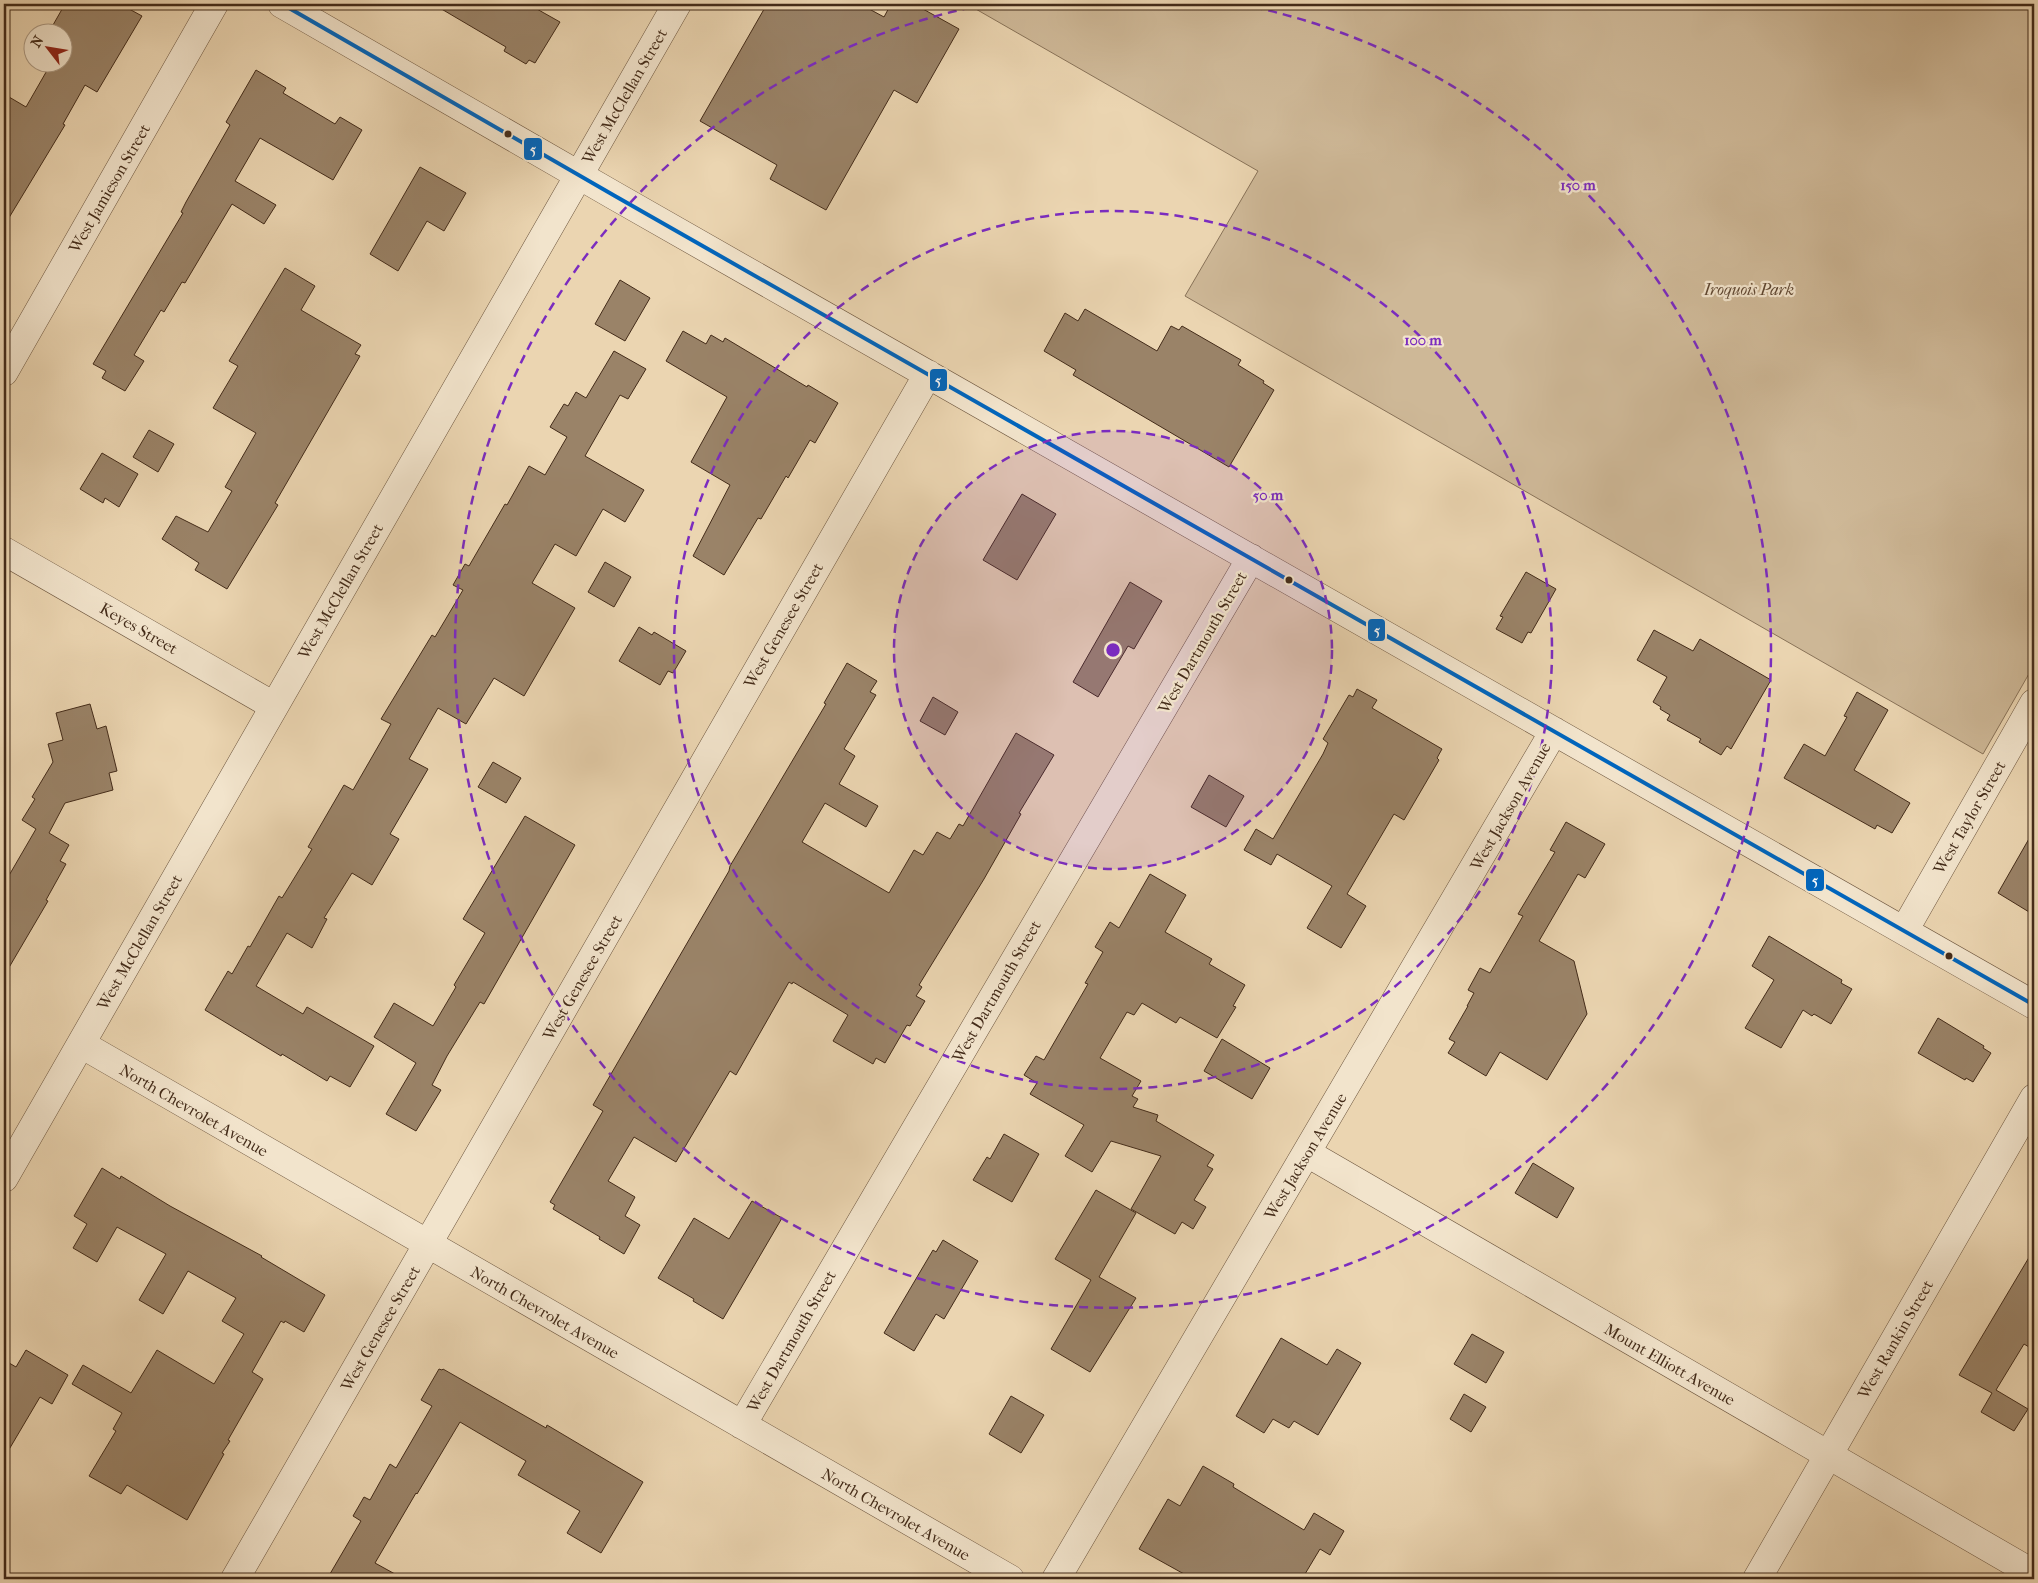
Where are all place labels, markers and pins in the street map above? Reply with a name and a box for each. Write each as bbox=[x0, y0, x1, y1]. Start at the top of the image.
unlabelled marker bbox=[503, 129, 513, 139]
unlabelled marker bbox=[1284, 575, 1294, 585]
centre of rings bbox=[1104, 641, 1122, 659]
unlabelled marker bbox=[1944, 951, 1954, 961]

